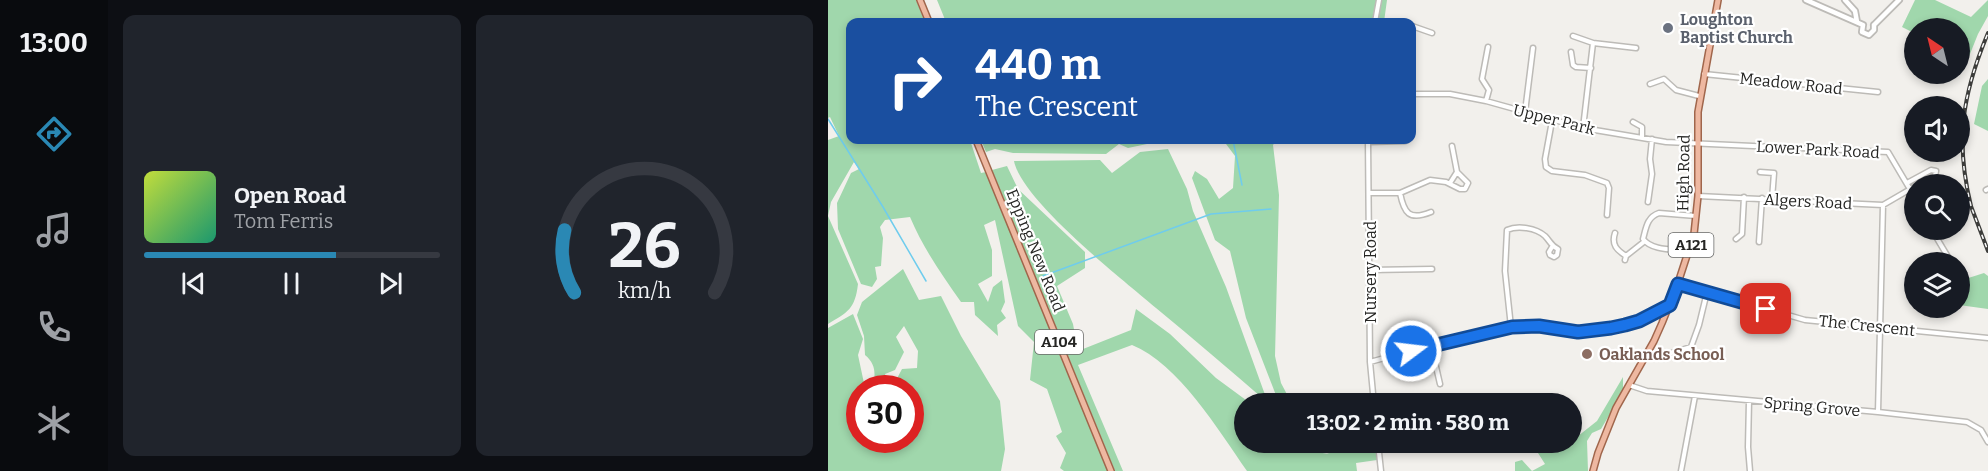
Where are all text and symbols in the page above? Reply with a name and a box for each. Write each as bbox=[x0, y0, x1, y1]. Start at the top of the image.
place label: Loughton Baptist Church bbox=[1680, 10, 1793, 47]
north arrow bbox=[1904, 18, 1970, 84]
map controls bbox=[1904, 18, 1970, 318]
marker: Loughton Baptist Church bbox=[1661, 21, 1675, 35]
text: 13:00 bbox=[20, 27, 88, 59]
text: 440 m bbox=[975, 40, 1101, 90]
icon: right bbox=[876, 42, 954, 120]
street label: Meadow Road bbox=[1738, 69, 1844, 98]
text: The Crescent bbox=[975, 91, 1138, 123]
button: sound bbox=[1904, 96, 1970, 162]
street label: Upper Park bbox=[1511, 100, 1597, 139]
icon: directions bbox=[33, 113, 75, 155]
street label: High Road bbox=[1673, 134, 1694, 212]
street label: Lower Park Road bbox=[1756, 137, 1881, 162]
button: search bbox=[1904, 174, 1970, 240]
text: Open Road bbox=[234, 182, 346, 209]
street label: Epping New Road bbox=[1002, 186, 1069, 315]
street label: Algers Road bbox=[1763, 190, 1853, 213]
icon: music bbox=[33, 209, 75, 251]
text: Tom Ferris bbox=[234, 209, 333, 233]
text: 26 bbox=[608, 209, 680, 284]
street label: Nursery Road bbox=[1361, 220, 1380, 323]
road number: A121 bbox=[1668, 233, 1714, 257]
button: layers bbox=[1904, 252, 1970, 318]
icon: previous bbox=[177, 267, 210, 300]
icon: pause bbox=[275, 267, 308, 300]
icon: next bbox=[374, 267, 407, 300]
text: km/h bbox=[618, 278, 671, 304]
pin bbox=[1740, 283, 1791, 334]
icon: arrive bbox=[1749, 292, 1782, 325]
icon: phone bbox=[33, 306, 75, 348]
street label: The Crescent bbox=[1818, 311, 1916, 340]
position arrow bbox=[1379, 319, 1443, 383]
road number: A104 bbox=[1035, 330, 1083, 354]
place label: Oaklands School bbox=[1599, 345, 1725, 364]
marker: Oaklands School bbox=[1580, 347, 1594, 361]
speed limit sign: 30 bbox=[846, 375, 924, 453]
street label: Spring Grove bbox=[1763, 393, 1861, 420]
icon: climate bbox=[33, 402, 75, 444]
text: 13:02 · 2 min · 580 m bbox=[1307, 409, 1509, 436]

